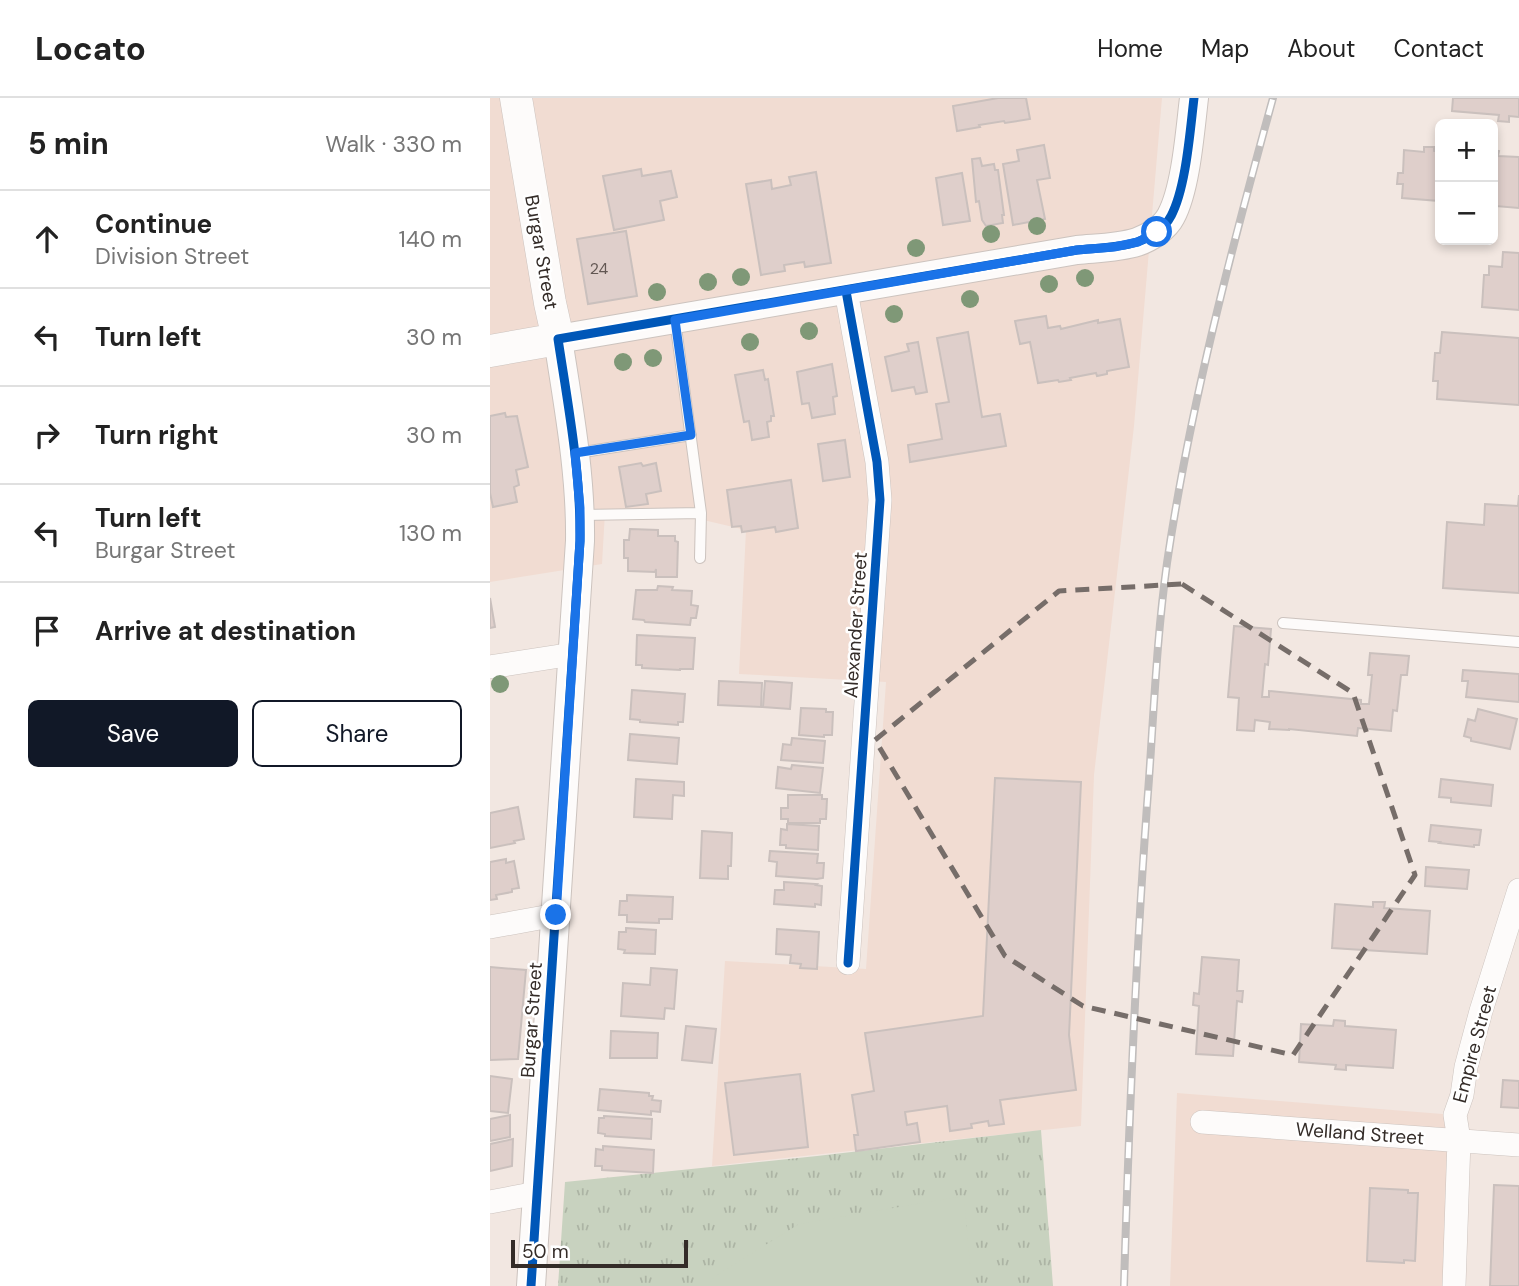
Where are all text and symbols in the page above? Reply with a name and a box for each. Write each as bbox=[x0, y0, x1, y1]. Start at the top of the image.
text: Locato bbox=[35, 27, 146, 70]
text: Home bbox=[1097, 33, 1163, 64]
text: Map bbox=[1201, 33, 1249, 64]
text: About bbox=[1287, 33, 1356, 64]
text: Contact bbox=[1394, 33, 1484, 64]
map controls bbox=[1435, 119, 1498, 245]
button: + bbox=[1435, 119, 1498, 182]
text: 5 min bbox=[28, 124, 109, 163]
text: Walk · 330 m bbox=[325, 129, 462, 159]
button: − bbox=[1435, 182, 1498, 245]
street label: Burgar Street bbox=[519, 193, 564, 311]
text: Continue bbox=[95, 207, 212, 241]
route start bbox=[1141, 216, 1172, 247]
icon: ahead bbox=[28, 220, 66, 258]
text: 140 m bbox=[399, 224, 462, 254]
text: Division Street bbox=[95, 241, 249, 271]
house number: 24 bbox=[590, 258, 609, 279]
icon: left bbox=[28, 318, 66, 356]
text: Turn left bbox=[95, 320, 202, 354]
text: 30 m bbox=[406, 322, 462, 352]
icon: right bbox=[28, 416, 66, 454]
text: Turn right bbox=[95, 418, 219, 452]
text: 30 m bbox=[406, 420, 462, 450]
text: Turn left bbox=[95, 501, 202, 535]
icon: left bbox=[28, 514, 66, 552]
text: 130 m bbox=[399, 518, 462, 548]
text: Burgar Street bbox=[95, 535, 235, 565]
street label: Alexander Street bbox=[838, 551, 873, 699]
icon: arrive bbox=[28, 612, 66, 650]
text: Arrive at destination bbox=[95, 614, 356, 648]
button: Save bbox=[28, 700, 238, 767]
button: Share bbox=[252, 700, 462, 767]
route end bbox=[540, 899, 571, 930]
street label: Burgar Street bbox=[515, 961, 548, 1079]
street label: Empire Street bbox=[1447, 983, 1502, 1106]
street label: Welland Street bbox=[1295, 1117, 1425, 1150]
scale bar bbox=[511, 1237, 688, 1269]
text: 50 m bbox=[522, 1239, 569, 1264]

